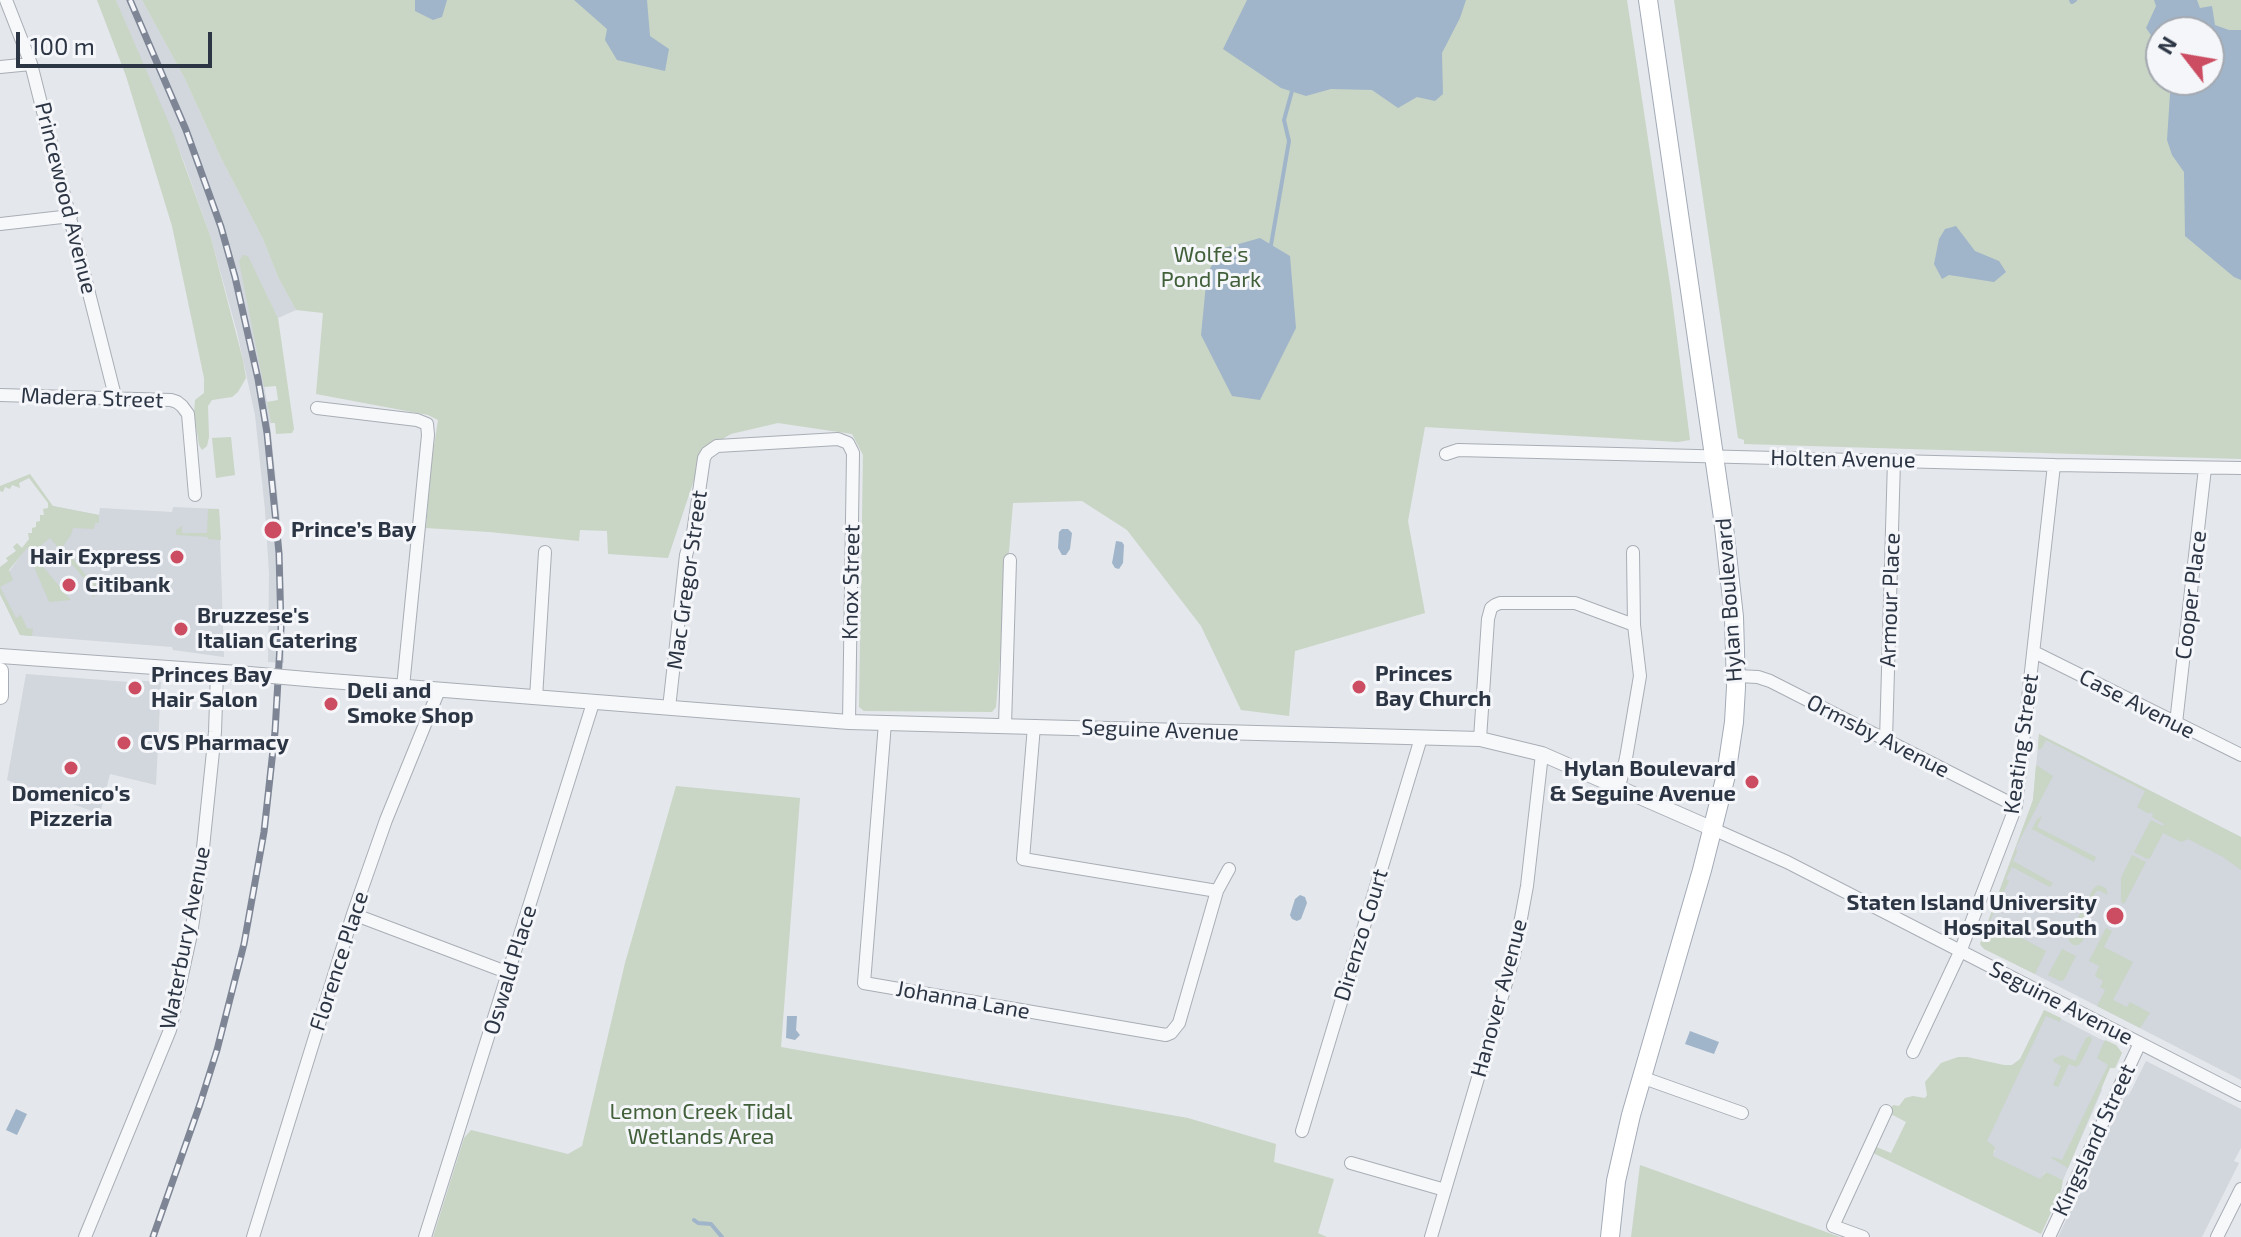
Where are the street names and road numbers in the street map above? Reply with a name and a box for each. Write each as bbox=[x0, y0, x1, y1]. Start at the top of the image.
street label: Princewood Avenue bbox=[29, 99, 103, 297]
street label: Madera Street bbox=[20, 382, 164, 414]
street label: Holten Avenue bbox=[1770, 445, 1916, 473]
street label: Mac Gregor Street bbox=[661, 489, 713, 671]
street label: Hylan Boulevard bbox=[1710, 517, 1748, 683]
street label: Knox Street bbox=[837, 524, 865, 640]
street label: Cooper Place bbox=[2170, 529, 2212, 661]
street label: Armour Place bbox=[1874, 532, 1906, 668]
street label: Case Avenue bbox=[2075, 664, 2199, 744]
street label: Keating Street bbox=[1998, 672, 2044, 816]
street label: Ormsby Avenue bbox=[1802, 689, 1954, 783]
street label: Seguine Avenue bbox=[1081, 714, 1239, 746]
street label: Waterbury Avenue bbox=[154, 844, 216, 1032]
street label: Direnzo Court bbox=[1328, 866, 1394, 1004]
street label: Florence Place bbox=[304, 888, 374, 1034]
street label: Oswald Place bbox=[478, 902, 542, 1038]
street label: Hanover Avenue bbox=[1465, 916, 1533, 1080]
street label: Seguine Avenue bbox=[1985, 955, 2137, 1051]
street label: Johanna Lane bbox=[894, 975, 1032, 1025]
street label: Kingsland Street bbox=[2047, 1060, 2141, 1220]

